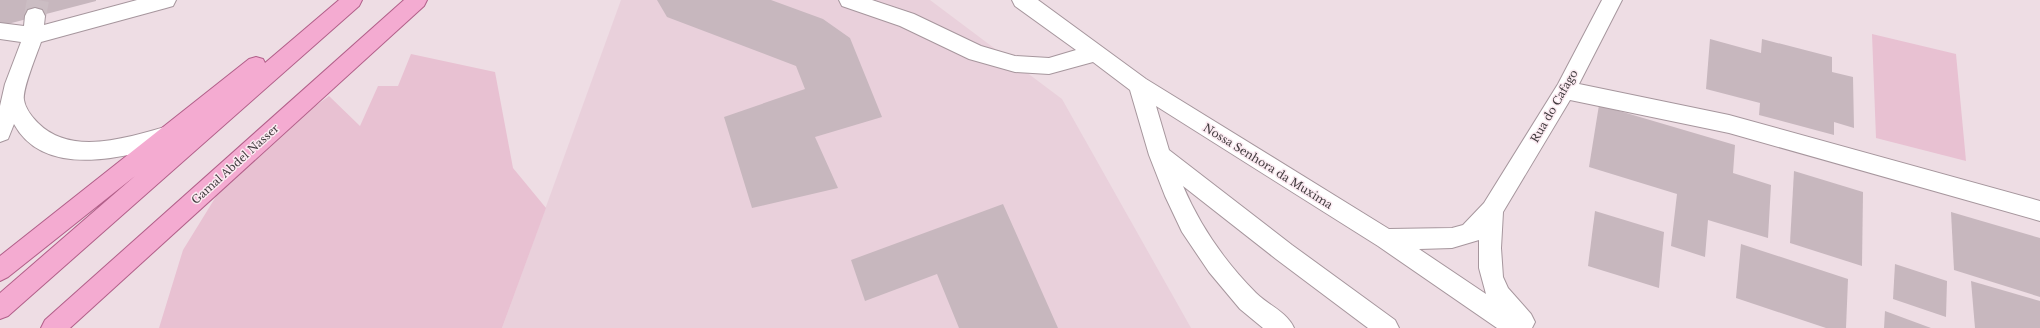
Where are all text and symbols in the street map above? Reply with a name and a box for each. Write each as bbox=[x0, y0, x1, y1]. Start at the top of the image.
street label: Rua do Cafago bbox=[1527, 67, 1581, 145]
street label: Gamal Abdel Nasser bbox=[188, 120, 282, 207]
street label: Nossa Senhora da Muxima bbox=[1201, 120, 1336, 212]

